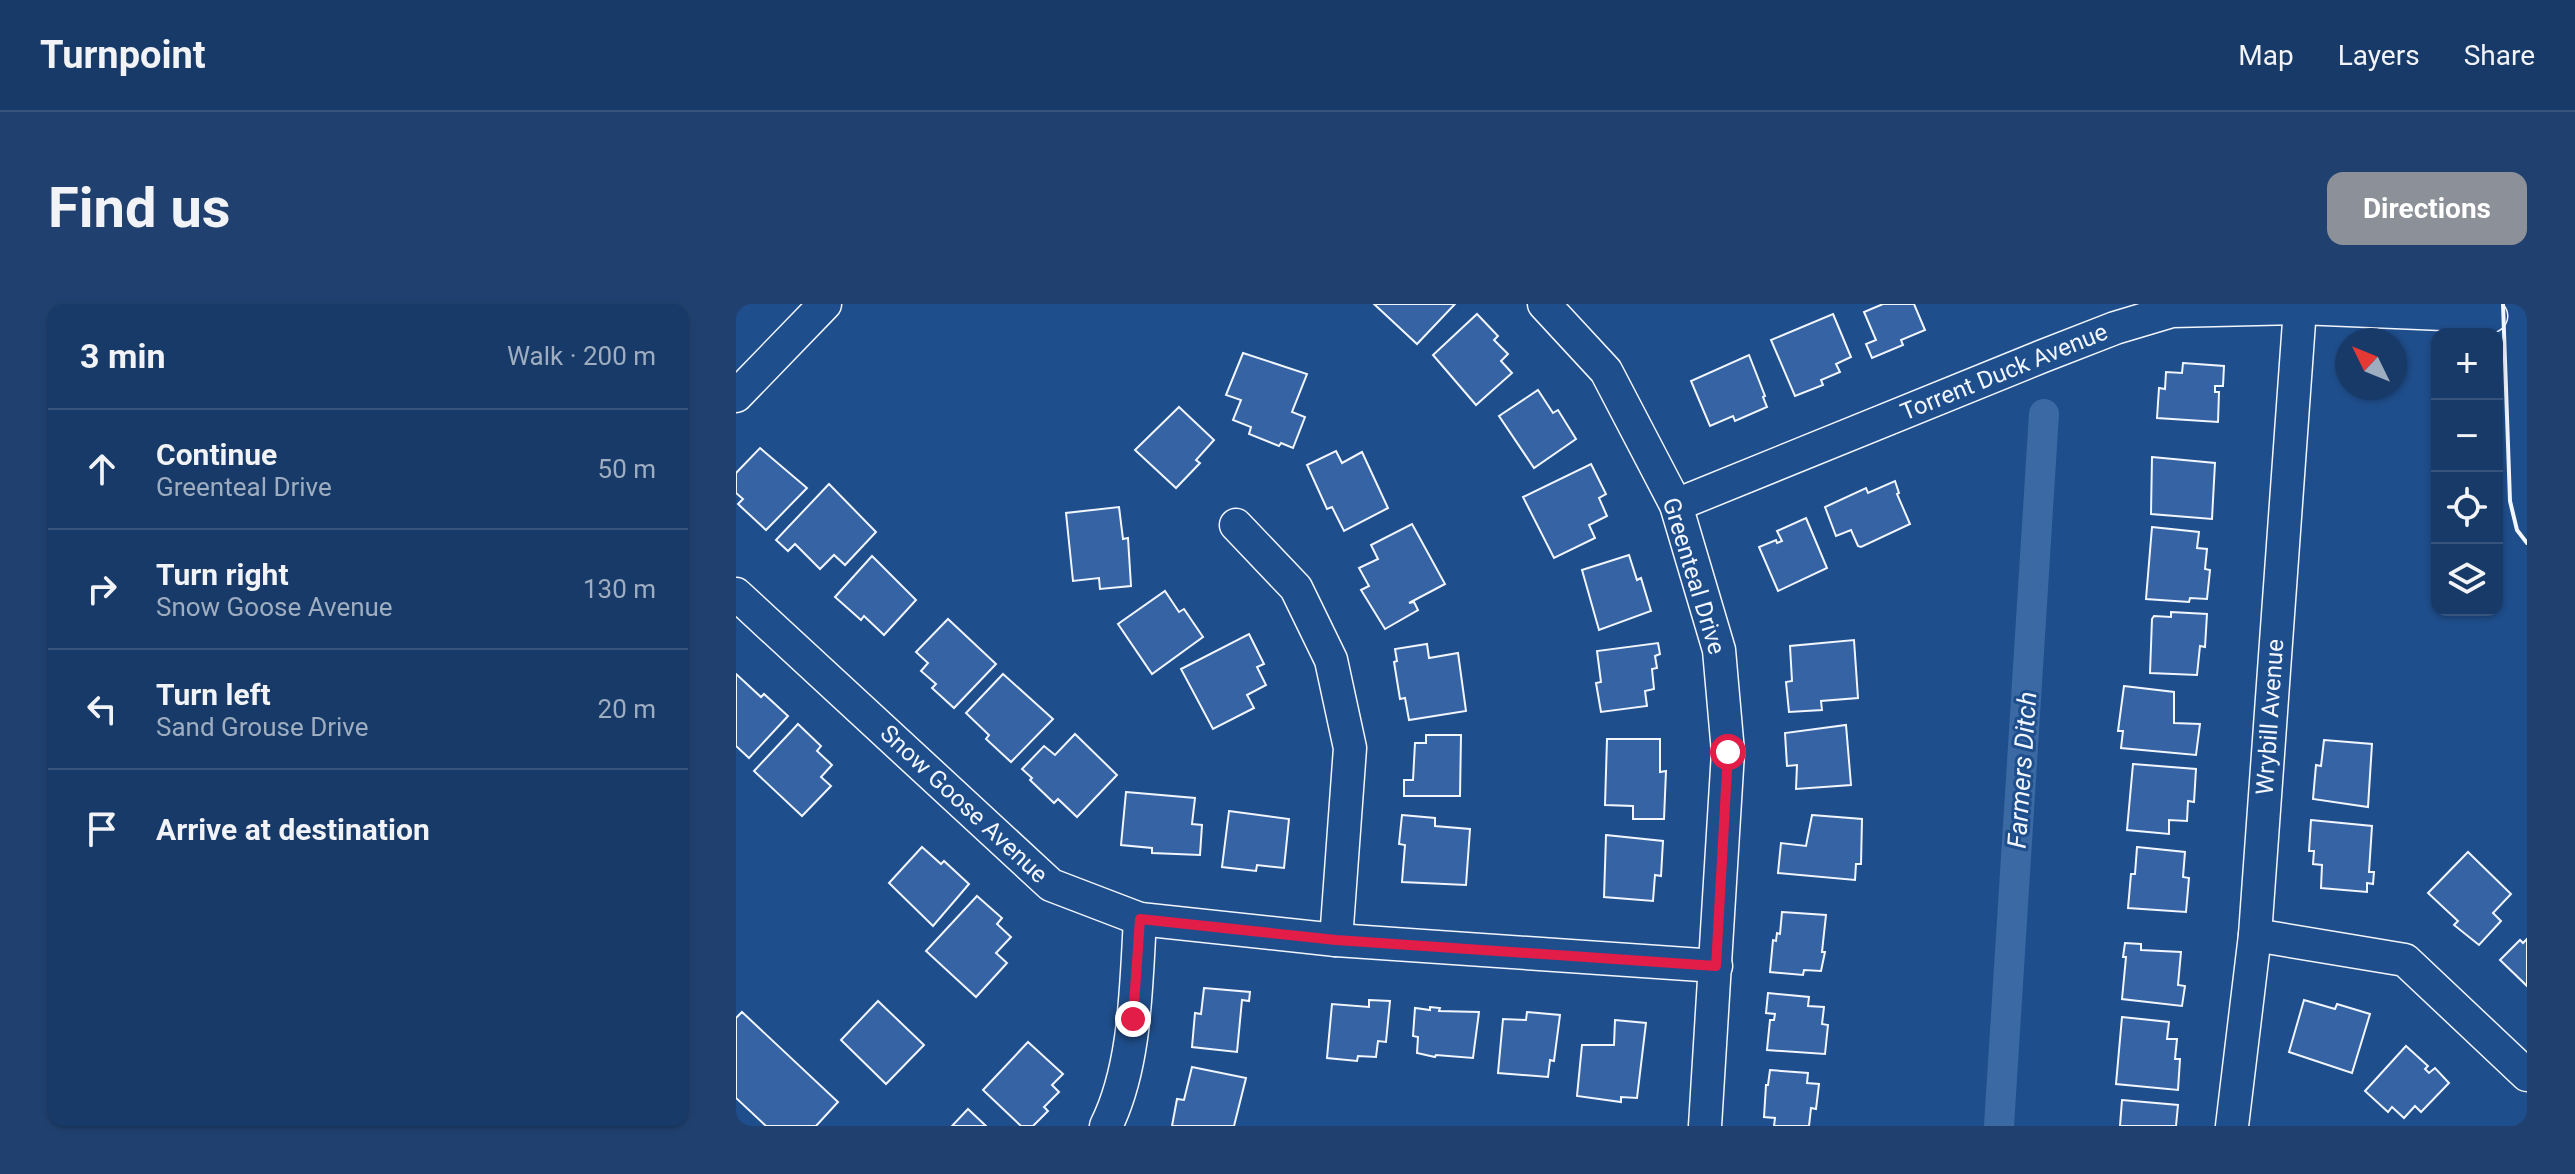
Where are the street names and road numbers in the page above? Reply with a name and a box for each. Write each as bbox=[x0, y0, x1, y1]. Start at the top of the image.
street label: Torrent Duck Avenue bbox=[1896, 318, 2112, 426]
street label: Greenteal Drive bbox=[1657, 494, 1731, 658]
street label: Wrybill Avenue bbox=[2251, 638, 2289, 796]
street label: Snow Goose Avenue bbox=[875, 719, 1053, 889]

